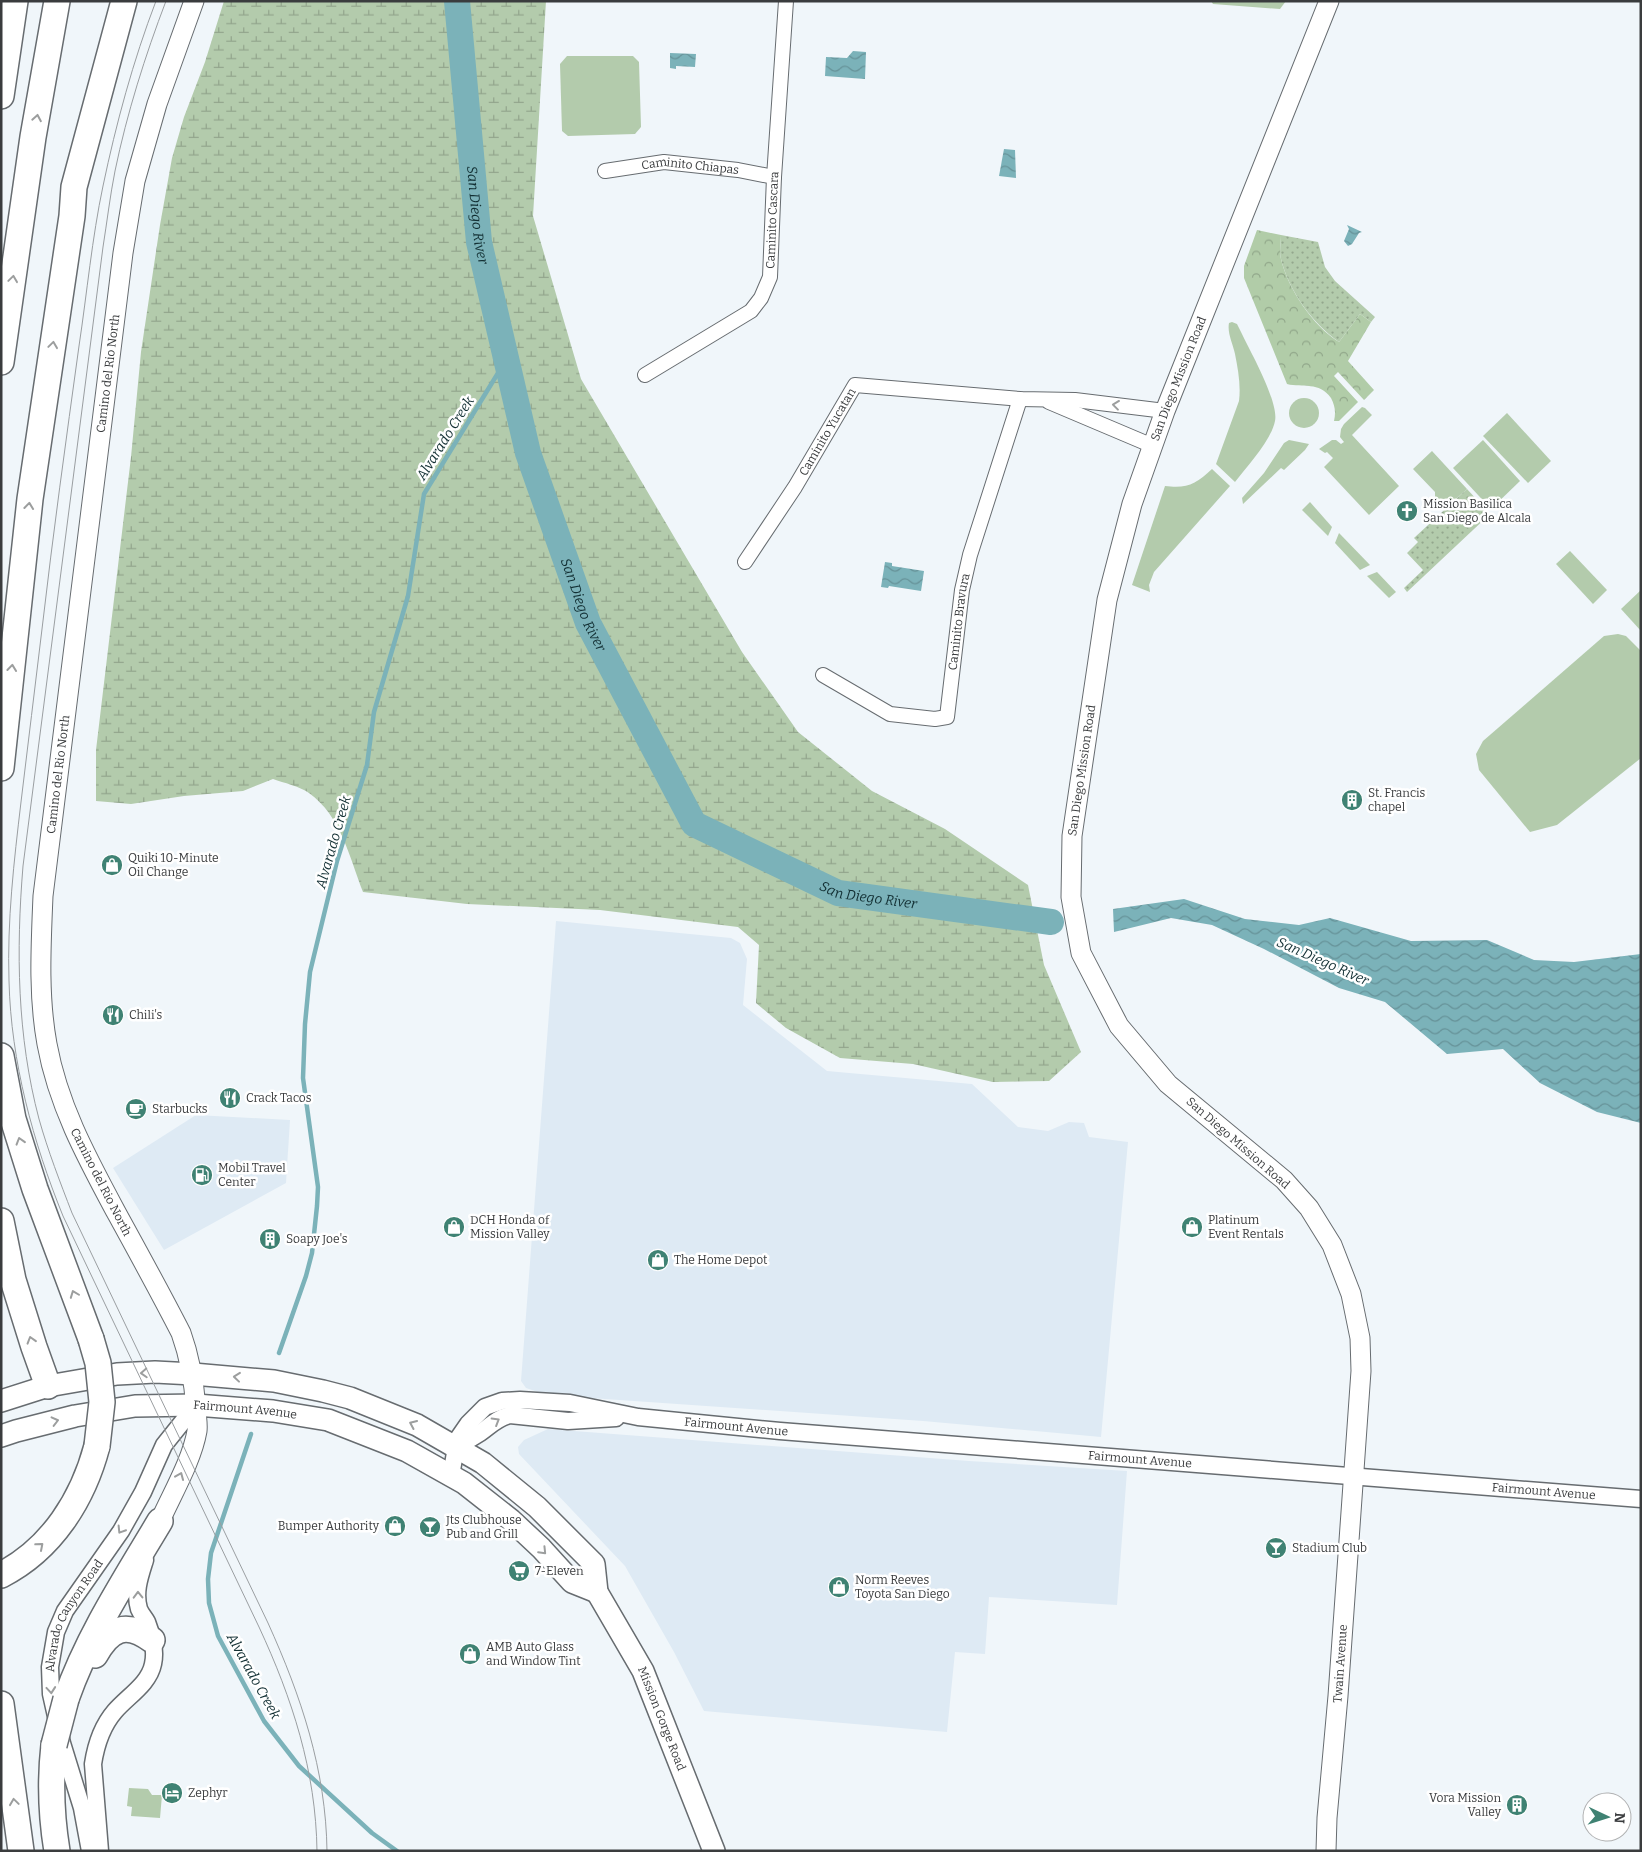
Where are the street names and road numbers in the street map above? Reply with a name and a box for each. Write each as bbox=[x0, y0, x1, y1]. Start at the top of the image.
street label: Caminito Chiapas bbox=[640, 155, 740, 177]
street label: Caminito Cascara bbox=[763, 170, 781, 269]
street label: Camino del Rio North bbox=[94, 313, 122, 434]
street label: San Diego Mission Road bbox=[1148, 314, 1209, 443]
street label: Caminito Yucatan bbox=[796, 385, 859, 478]
street label: Caminito Bravura bbox=[946, 571, 973, 671]
street label: San Diego Mission Road bbox=[1065, 704, 1098, 837]
street label: Camino del Rio North bbox=[44, 714, 73, 835]
street label: San Diego Mission Road bbox=[1183, 1094, 1293, 1192]
street label: Camino del Rio North bbox=[68, 1126, 135, 1239]
street label: Fairmount Avenue bbox=[193, 1398, 298, 1422]
street label: Fairmount Avenue bbox=[684, 1415, 789, 1439]
street label: Fairmount Avenue bbox=[1087, 1448, 1192, 1471]
street label: Fairmount Avenue bbox=[1491, 1480, 1596, 1502]
street label: Alvarado Canyon Road bbox=[43, 1557, 106, 1673]
street label: Twain Avenue bbox=[1330, 1624, 1350, 1703]
street label: Mission Gorge Road bbox=[635, 1664, 689, 1773]

